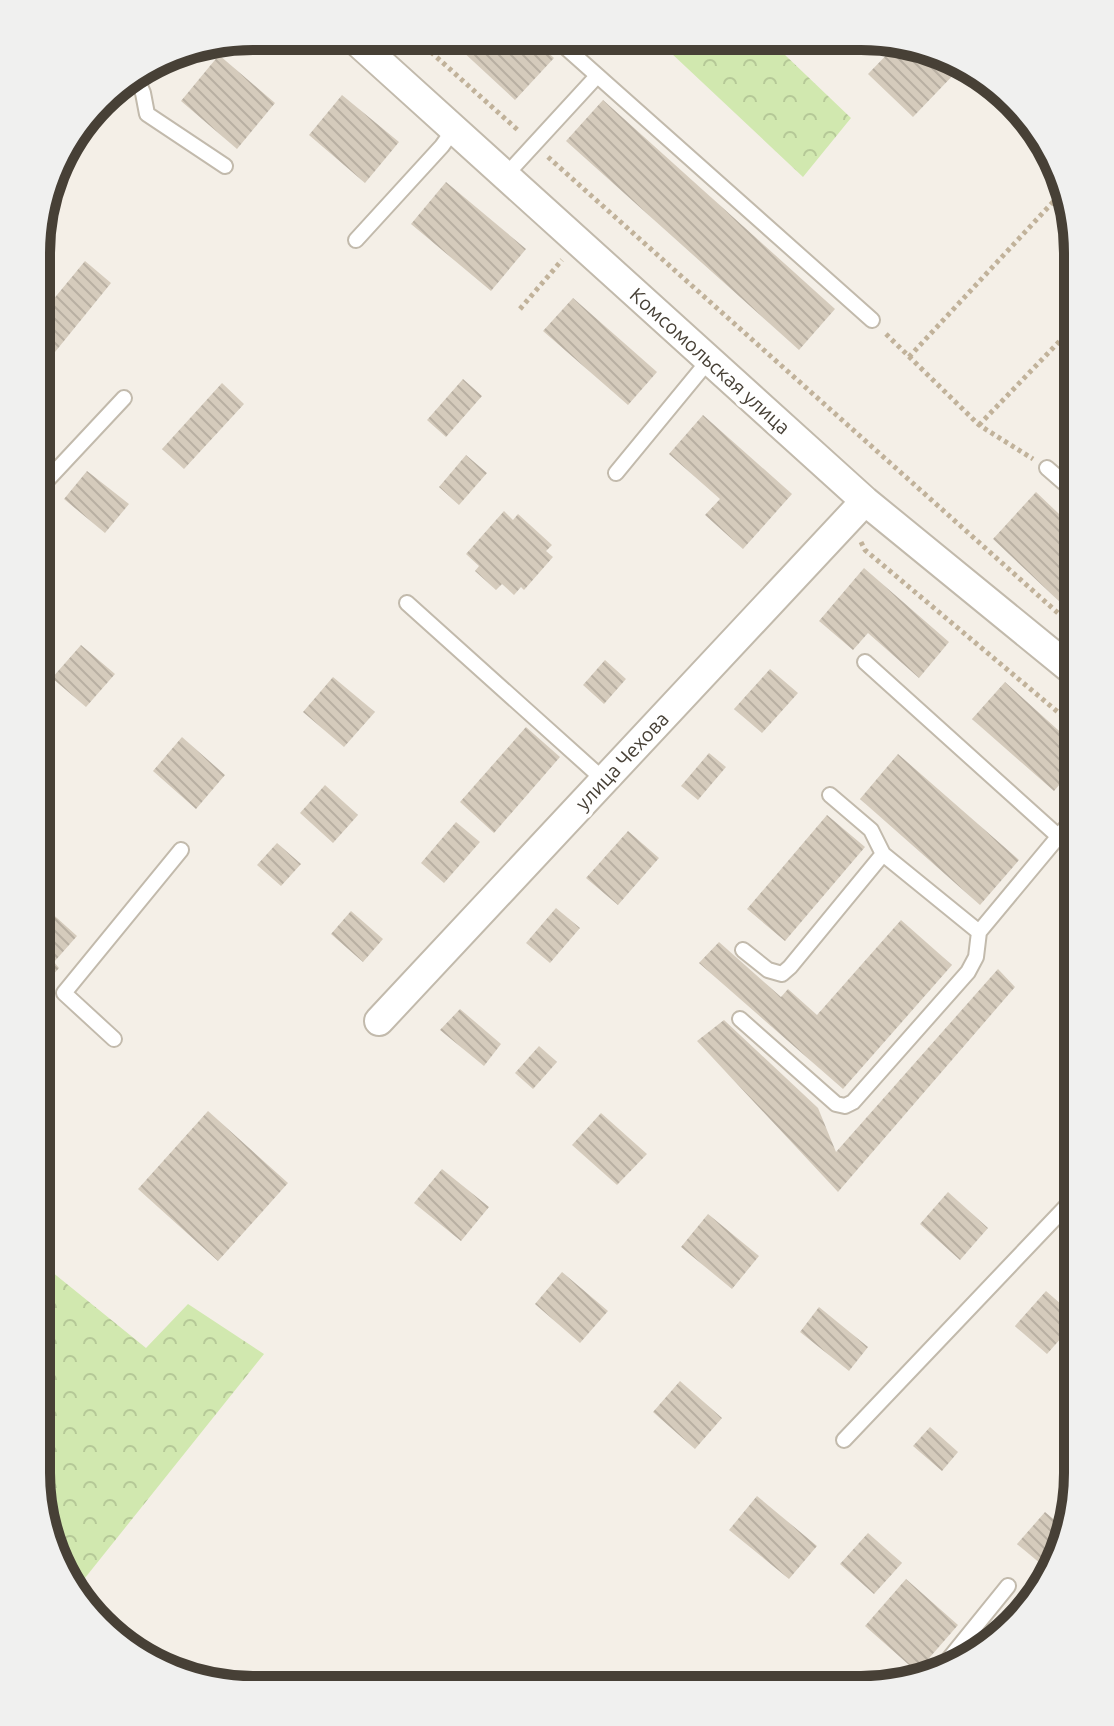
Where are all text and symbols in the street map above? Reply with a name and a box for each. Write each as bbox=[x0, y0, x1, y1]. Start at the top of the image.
street label: Комсомольская улица bbox=[626, 283, 795, 439]
street label: улица Чехова bbox=[570, 707, 673, 814]

